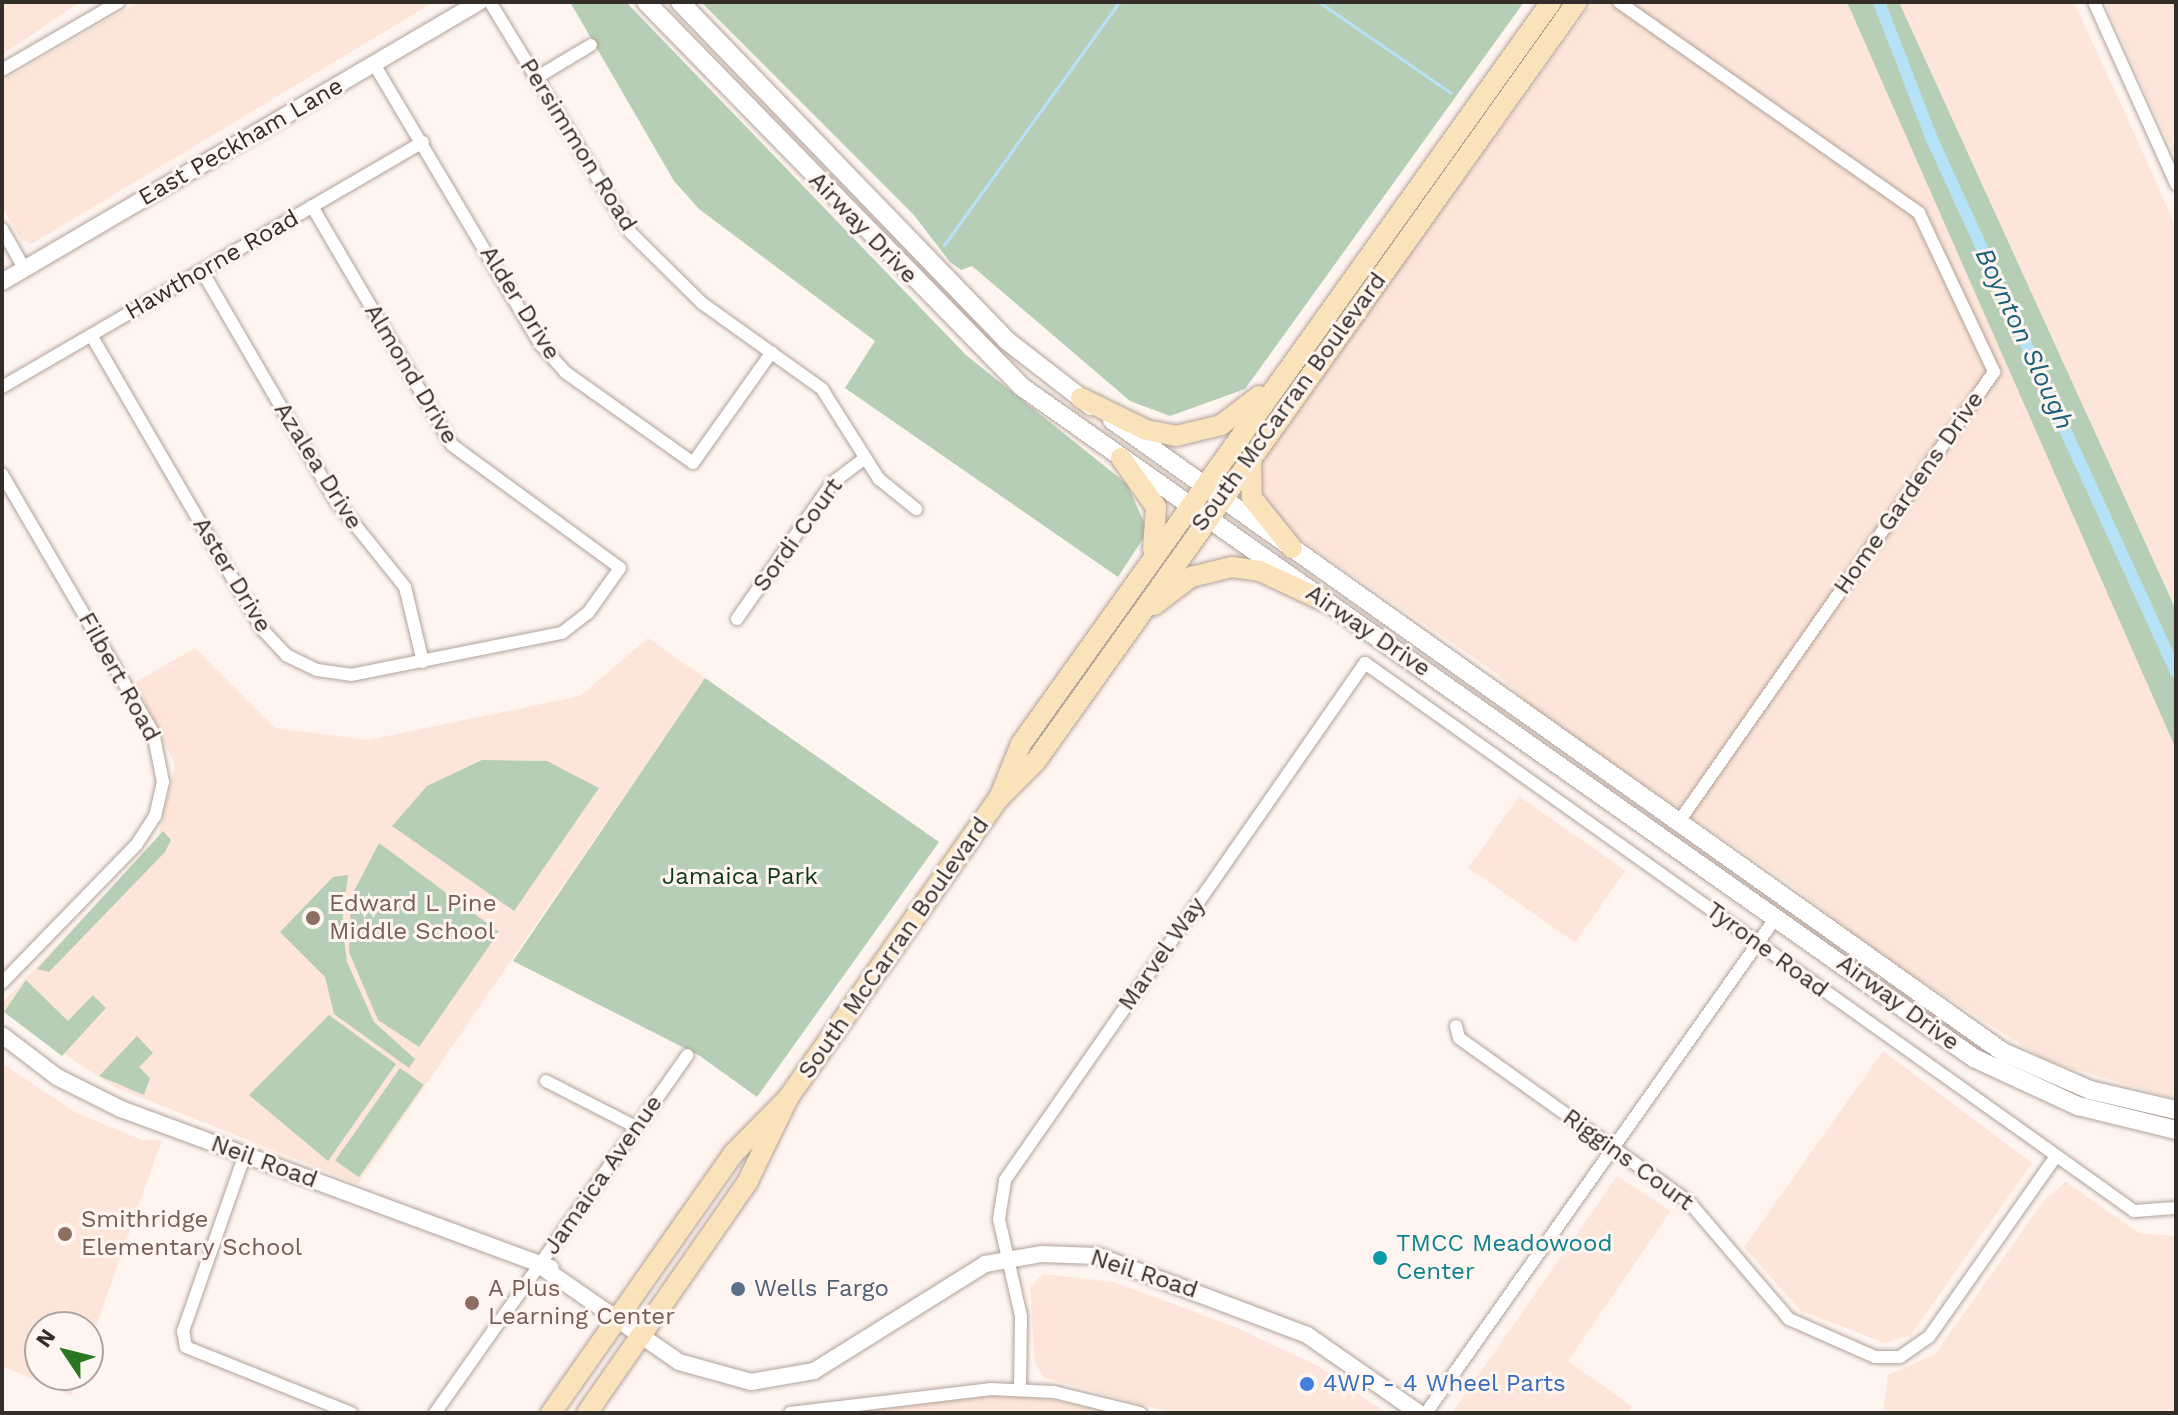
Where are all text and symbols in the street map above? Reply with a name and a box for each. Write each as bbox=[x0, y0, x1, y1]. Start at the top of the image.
street label: Persimmon Road bbox=[513, 53, 643, 237]
street label: East Peckham Lane bbox=[134, 72, 348, 212]
street label: Airway Drive bbox=[802, 166, 924, 290]
street label: Hawthorne Road bbox=[120, 204, 304, 326]
street label: Alder Drive bbox=[473, 240, 567, 366]
water label: Boynton Slough bbox=[1968, 243, 2080, 435]
street label: South McCarran Boulevard bbox=[1185, 267, 1393, 537]
street label: Almond Drive bbox=[358, 299, 464, 449]
street label: Home Gardens Drive bbox=[1828, 386, 1990, 600]
street label: Azalea Drive bbox=[267, 397, 369, 535]
street label: Sordi Court bbox=[747, 472, 849, 598]
street label: Aster Drive bbox=[186, 512, 278, 638]
street label: Airway Drive bbox=[1300, 579, 1436, 683]
street label: Filbert Road bbox=[72, 607, 166, 747]
street label: South McCarran Boulevard bbox=[792, 811, 996, 1085]
park label: Jamaica Park bbox=[662, 863, 818, 891]
place label: Edward L Pine Middle School bbox=[329, 890, 497, 946]
street label: Marvel Way bbox=[1112, 891, 1212, 1017]
street label: Tyrone Road bbox=[1700, 896, 1834, 1004]
marker: Edward L Pine Middle School bbox=[304, 909, 322, 927]
street label: Airway Drive bbox=[1831, 949, 1965, 1057]
street label: Jamaica Avenue bbox=[537, 1089, 669, 1261]
street label: Riggins Court bbox=[1557, 1103, 1699, 1217]
street label: Neil Road bbox=[207, 1129, 321, 1195]
place label: Smithridge Elementary School bbox=[81, 1206, 303, 1262]
marker: Smithridge Elementary School bbox=[56, 1225, 74, 1243]
place label: TMCC Meadowood Center bbox=[1396, 1230, 1612, 1286]
street label: Neil Road bbox=[1086, 1243, 1202, 1305]
marker: TMCC Meadowood Center bbox=[1371, 1249, 1389, 1267]
place label: A Plus Learning Center bbox=[488, 1275, 675, 1331]
place label: Wells Fargo bbox=[754, 1275, 889, 1303]
marker: Wells Fargo bbox=[729, 1280, 747, 1298]
marker: A Plus Learning Center bbox=[463, 1294, 481, 1312]
north arrow bbox=[24, 1311, 104, 1391]
text: N bbox=[31, 1324, 60, 1352]
place label: 4WP - 4 Wheel Parts bbox=[1323, 1370, 1568, 1398]
marker: 4WP - 4 Wheel Parts bbox=[1298, 1375, 1316, 1393]

